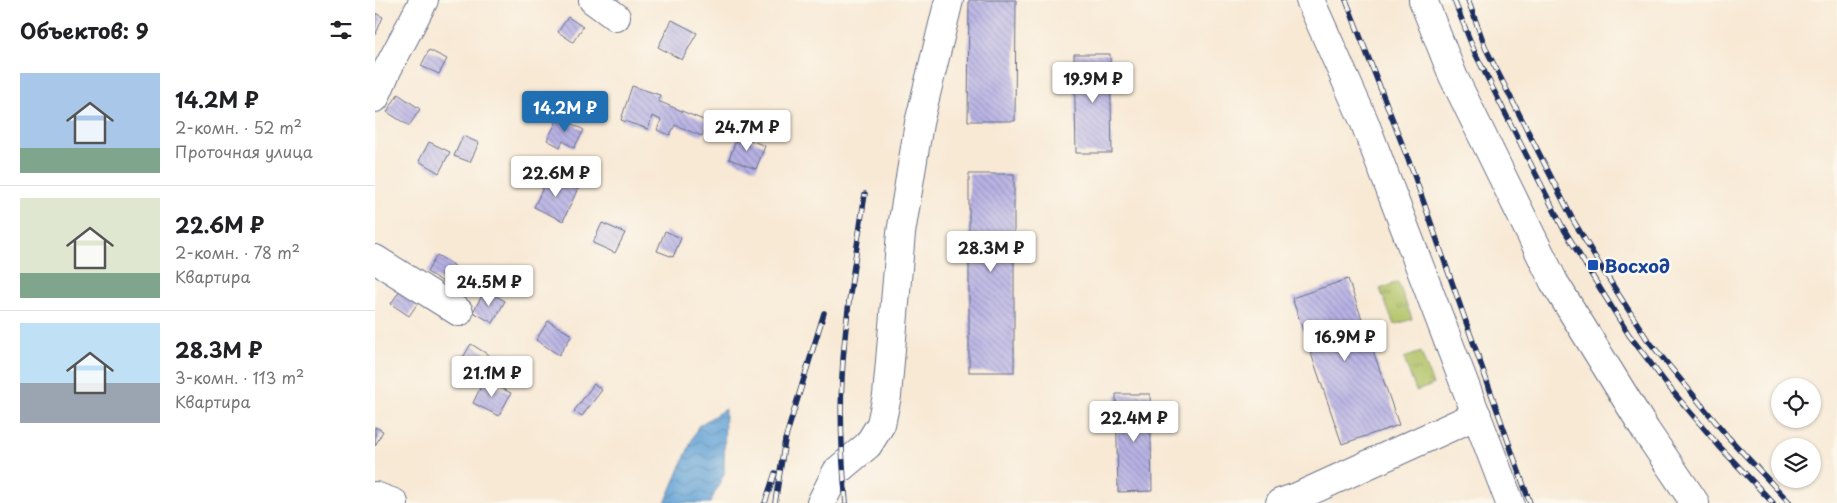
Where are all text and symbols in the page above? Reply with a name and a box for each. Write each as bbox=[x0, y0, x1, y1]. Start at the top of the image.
text: Объектов: 9 bbox=[20, 14, 149, 46]
icon: filters bbox=[327, 16, 355, 44]
pin: 19.9M ₽ bbox=[1047, 62, 1139, 104]
text: 19.9M ₽ bbox=[1063, 66, 1123, 90]
text: 14.2M ₽ bbox=[175, 83, 259, 115]
pin: 14.2M ₽ bbox=[519, 90, 611, 133]
icon: home bbox=[60, 93, 120, 153]
text: 14.2M ₽ bbox=[533, 95, 597, 119]
pin: 24.7M ₽ bbox=[701, 110, 793, 152]
text: 24.7M ₽ bbox=[715, 114, 779, 138]
text: 2-комн. · 52 m² bbox=[175, 115, 302, 139]
text: Проточная улица bbox=[175, 139, 313, 163]
pin: 22.6M ₽ bbox=[510, 156, 602, 198]
text: 22.6M ₽ bbox=[522, 160, 590, 184]
text: 22.6M ₽ bbox=[175, 208, 264, 240]
icon: home bbox=[60, 218, 120, 278]
pin: 28.3M ₽ bbox=[945, 230, 1037, 273]
text: 28.3M ₽ bbox=[958, 235, 1024, 259]
text: 2-комн. · 78 m² bbox=[175, 240, 300, 264]
place label: Восход bbox=[1604, 252, 1670, 279]
marker: Восход bbox=[1586, 258, 1600, 272]
text: Квартира bbox=[175, 264, 250, 288]
pin: 24.5M ₽ bbox=[443, 264, 535, 307]
text: 24.5M ₽ bbox=[456, 269, 522, 293]
pin: 16.9M ₽ bbox=[1299, 320, 1391, 362]
text: 16.9M ₽ bbox=[1314, 324, 1376, 348]
text: 28.3M ₽ bbox=[175, 333, 262, 365]
icon: home bbox=[60, 343, 120, 403]
pin: 21.1M ₽ bbox=[446, 356, 538, 398]
text: 21.1M ₽ bbox=[463, 360, 521, 384]
text: 3-комн. · 113 m² bbox=[175, 365, 304, 389]
map controls bbox=[1771, 378, 1821, 488]
button: locate bbox=[1771, 378, 1821, 428]
text: Квартира bbox=[175, 389, 250, 413]
pin: 22.4M ₽ bbox=[1088, 400, 1180, 443]
text: 22.4M ₽ bbox=[1100, 405, 1168, 429]
button: layers bbox=[1771, 438, 1821, 488]

